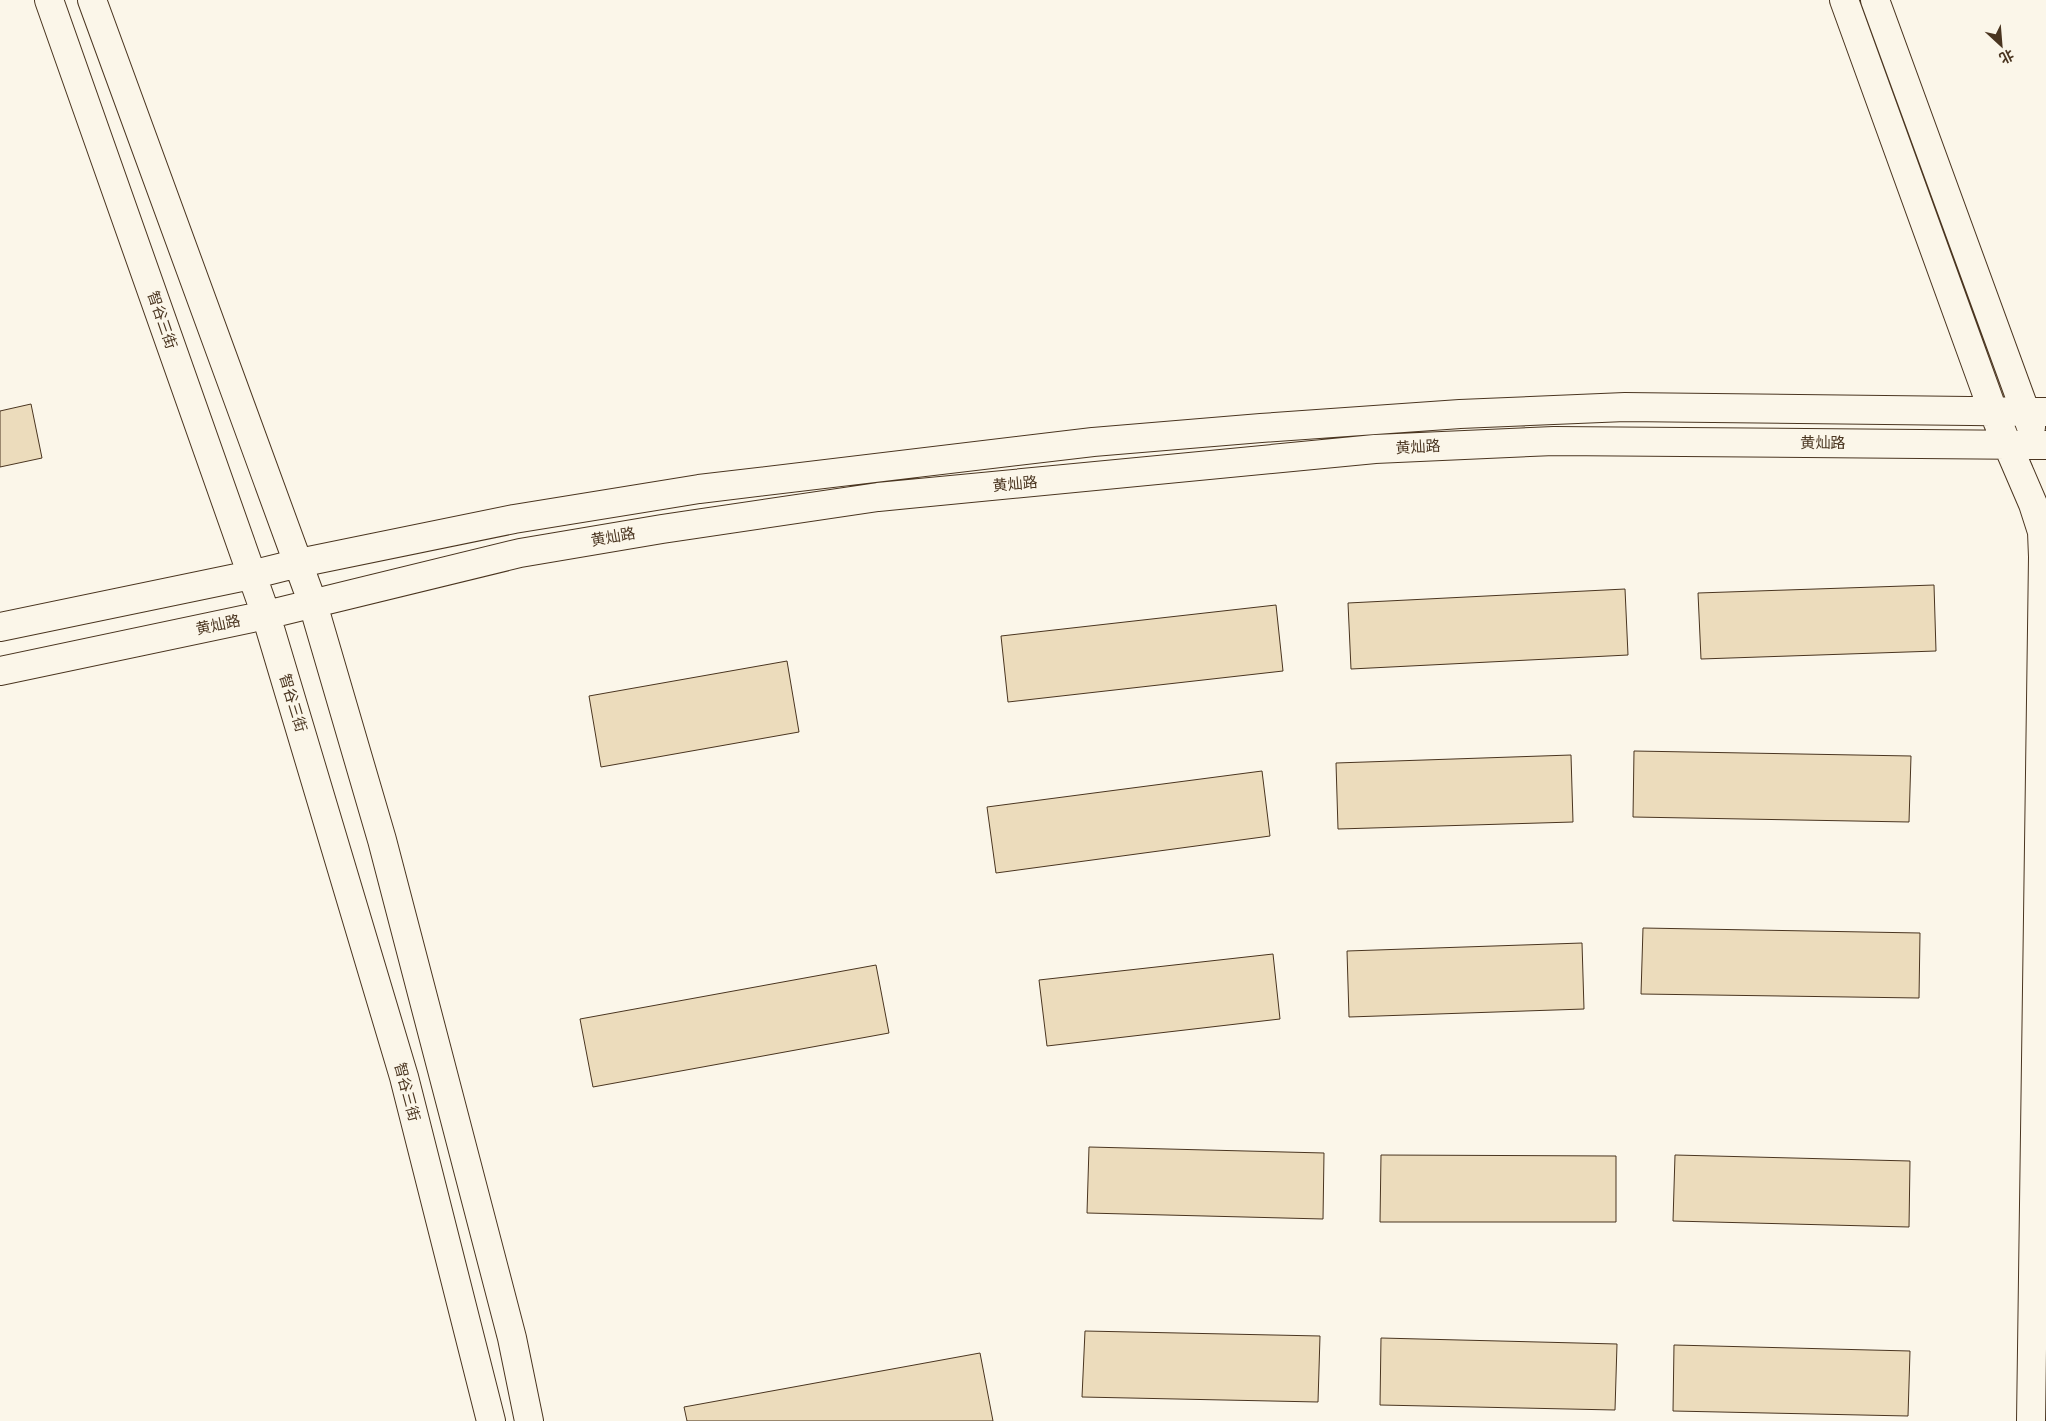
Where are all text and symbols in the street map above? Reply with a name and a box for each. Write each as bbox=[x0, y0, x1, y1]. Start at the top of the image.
north arrow bbox=[1976, 20, 2026, 70]
text: 北 bbox=[1997, 46, 2016, 66]
street label: 智谷三街 bbox=[145, 289, 179, 351]
street label: 黄灿路 bbox=[1800, 435, 1846, 451]
street label: 黄灿路 bbox=[1395, 438, 1441, 456]
street label: 黄灿路 bbox=[992, 474, 1038, 494]
street label: 黄灿路 bbox=[589, 525, 637, 549]
street label: 黄灿路 bbox=[194, 612, 242, 638]
street label: 智谷三街 bbox=[277, 672, 309, 734]
street label: 智谷三街 bbox=[392, 1061, 422, 1123]

